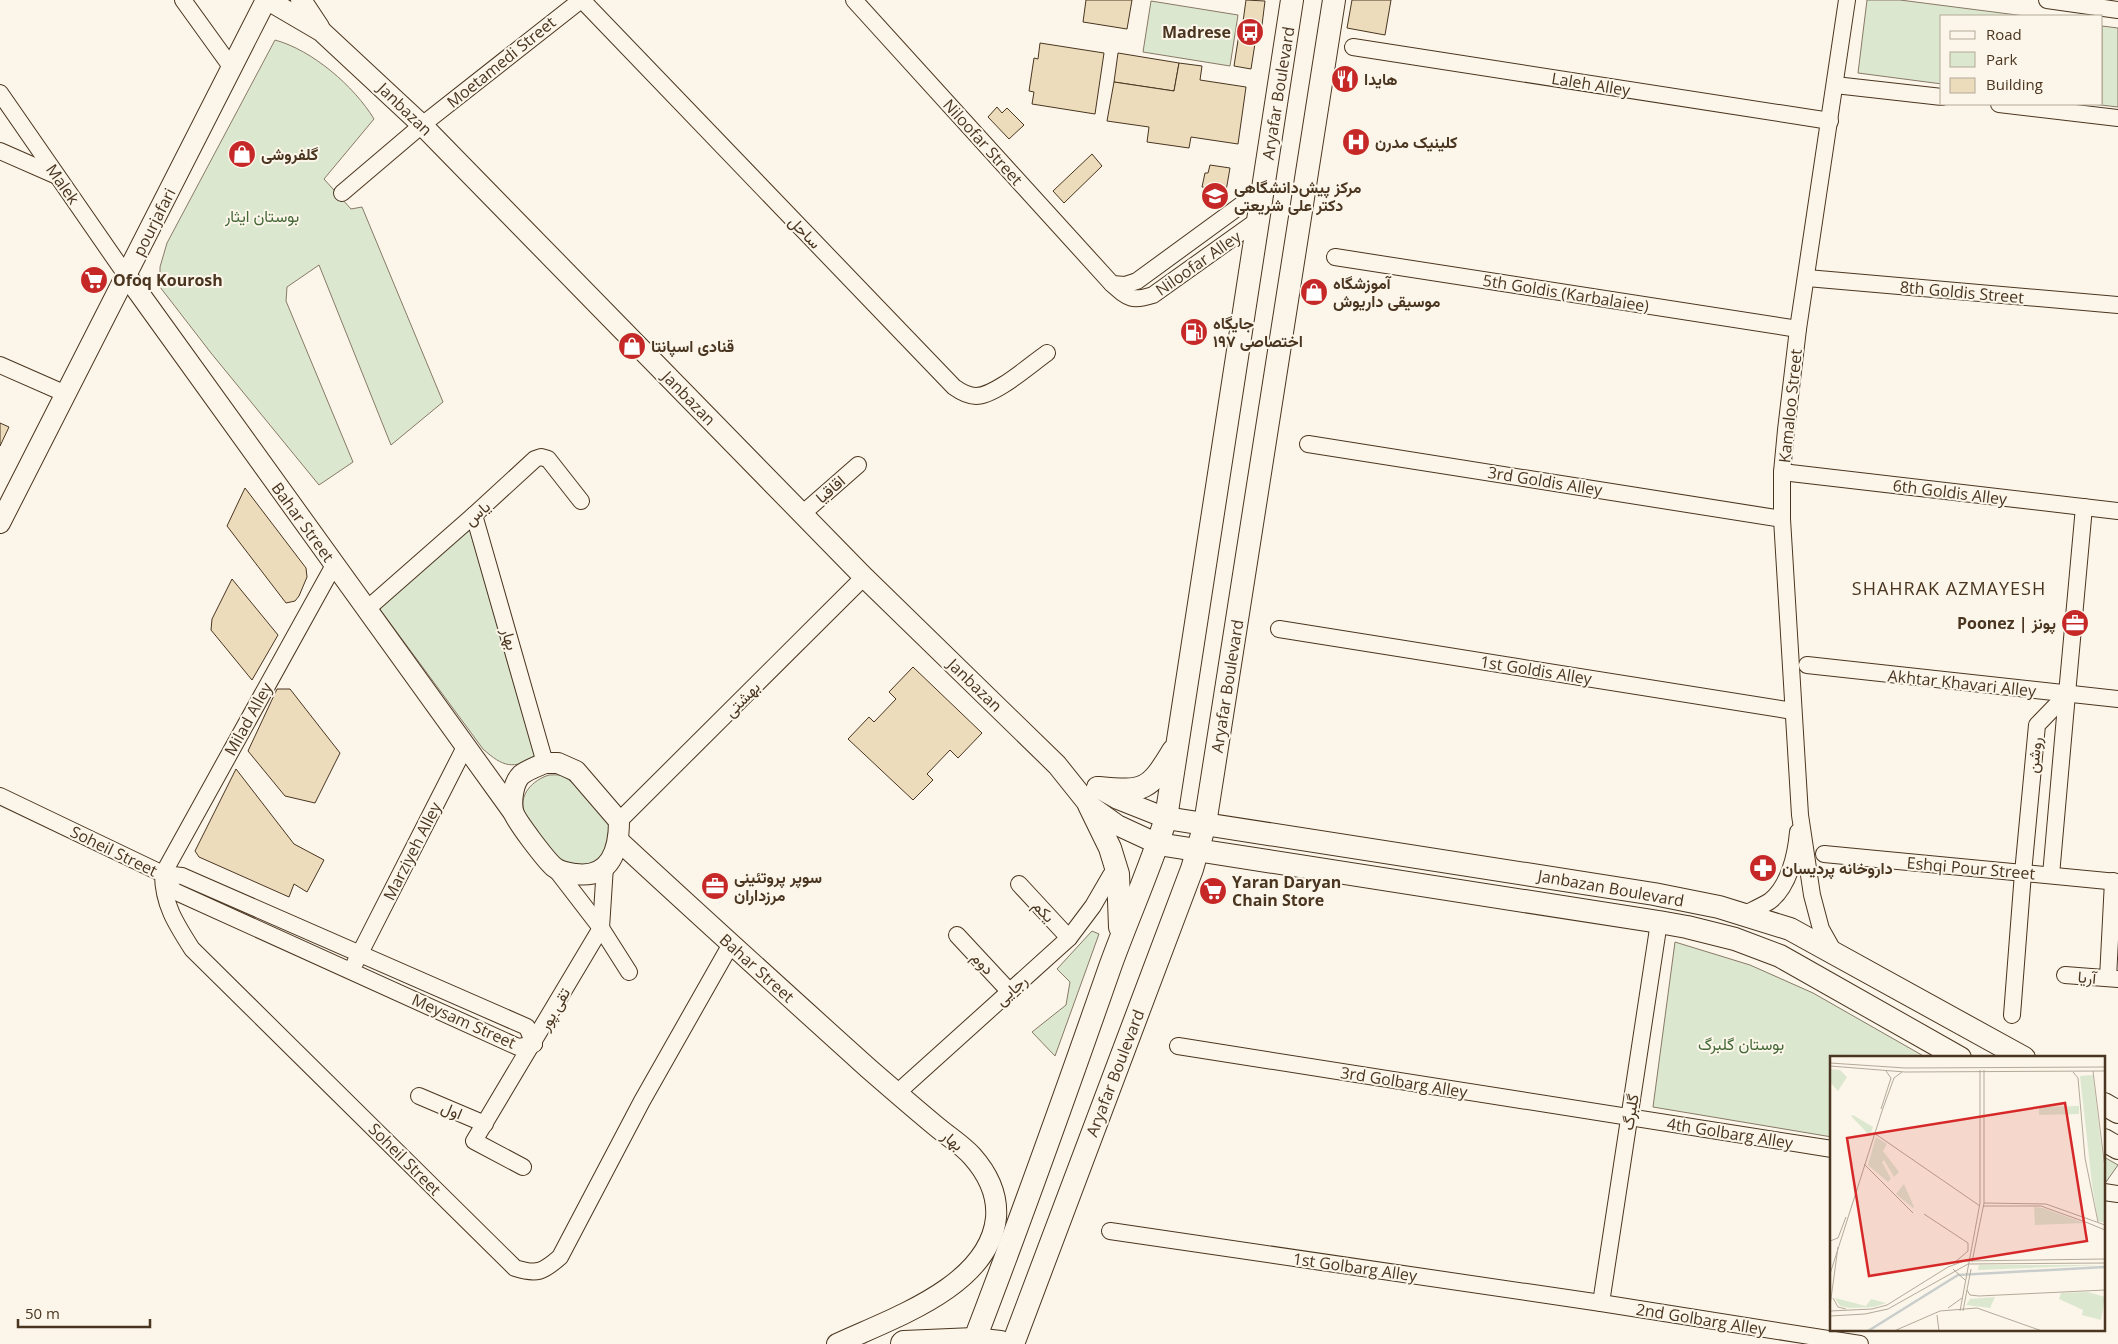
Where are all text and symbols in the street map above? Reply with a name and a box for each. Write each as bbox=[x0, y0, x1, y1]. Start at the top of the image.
street label: Moetamedi Street bbox=[442, 11, 560, 113]
legend bbox=[1940, 15, 2103, 105]
bus stop icon: Madrese bbox=[1235, 17, 1265, 47]
place label: Madrese bbox=[1162, 21, 1231, 43]
text: Road bbox=[1986, 24, 2022, 44]
street label: Aryafar Boulevard bbox=[1257, 25, 1299, 161]
text: Park bbox=[1986, 49, 2017, 69]
restaurant icon: هایدا bbox=[1330, 64, 1360, 94]
street label: Laleh Alley bbox=[1550, 67, 1633, 101]
place label: هایدا bbox=[1364, 68, 1398, 90]
text: Building bbox=[1986, 74, 2043, 94]
street label: Janbazan bbox=[372, 76, 437, 140]
street label: Niloofar Street bbox=[938, 94, 1028, 190]
hospital icon: کلینیک مدرن bbox=[1341, 127, 1371, 157]
place label: کلینیک مدرن bbox=[1375, 131, 1458, 153]
shop icon: گلفروشی bbox=[227, 139, 257, 169]
place label: گلفروشی bbox=[261, 143, 318, 165]
street label: Malek bbox=[41, 159, 85, 209]
place label: مرکز پیش‌دانشگاهی دکتر علی شریعتی bbox=[1234, 176, 1362, 216]
school or university icon: مرکز پیش‌دانشگاهی دکتر علی شریعتی bbox=[1200, 181, 1230, 211]
street label: pourjafari bbox=[128, 184, 180, 260]
park label: بوستان ایثار bbox=[224, 205, 299, 227]
street label: ساحل bbox=[784, 211, 826, 253]
street label: Niloofar Alley bbox=[1151, 225, 1246, 301]
supermarket icon: Ofoq Kourosh bbox=[79, 265, 109, 295]
place label: Ofoq Kourosh bbox=[113, 269, 223, 291]
street label: 5th Goldis (Karbalaiee) bbox=[1481, 269, 1651, 317]
place label: آموزشگاه موسیقی داریوش bbox=[1333, 272, 1441, 312]
street label: 8th Goldis Street bbox=[1899, 276, 2025, 308]
shop icon: آموزشگاه موسیقی داریوش bbox=[1299, 277, 1329, 307]
place label: جایگاه اختصاصی ۱۹۷ bbox=[1213, 312, 1303, 352]
fuel station icon: جایگاه اختصاصی ۱۹۷ bbox=[1179, 317, 1209, 347]
shop icon: قنادی اسپانتا bbox=[617, 331, 647, 361]
place label: قنادی اسپانتا bbox=[651, 335, 734, 358]
street label: Kamaloo Street bbox=[1773, 348, 1807, 464]
street label: Janbazan bbox=[656, 365, 720, 430]
street label: 3rd Goldis Alley bbox=[1486, 461, 1605, 501]
street label: اقاقیا bbox=[811, 470, 849, 508]
street label: 6th Goldis Alley bbox=[1892, 474, 2009, 510]
street label: Bahar Street bbox=[267, 478, 339, 566]
street label: یاس bbox=[459, 495, 495, 531]
district label: SHAHRAK AZMAYESH bbox=[1852, 576, 2046, 600]
office icon: Poonez | پونز bbox=[2060, 608, 2090, 638]
place label: Poonez | پونز bbox=[1957, 612, 2056, 635]
street label: Aryafar Boulevard bbox=[1206, 618, 1248, 754]
street label: بهار bbox=[496, 624, 524, 653]
street label: 1st Goldis Alley bbox=[1479, 650, 1594, 690]
street label: Janbazan bbox=[942, 652, 1007, 716]
street label: Akhtar Khavari Alley bbox=[1887, 664, 2038, 702]
street label: بهشتی bbox=[719, 676, 765, 722]
street label: Milad Alley bbox=[219, 678, 278, 760]
street label: روشن bbox=[2021, 736, 2047, 774]
street label: Marziyeh Alley bbox=[378, 797, 447, 904]
street label: Soheil Street bbox=[67, 820, 161, 882]
street label: Eshqi Pour Street bbox=[1906, 851, 2036, 885]
pharmacy icon: داروخانه پردیسان bbox=[1748, 853, 1778, 883]
place label: داروخانه پردیسان bbox=[1782, 857, 1893, 880]
street label: Janbazan Boulevard bbox=[1534, 864, 1686, 912]
place label: سوپر پروتئینی مرزداران bbox=[734, 866, 822, 906]
office icon: سوپر پروتئینی مرزداران bbox=[700, 871, 730, 901]
place label: Yaran Daryan Chain Store bbox=[1232, 871, 1341, 911]
supermarket icon: Yaran Daryan Chain Store bbox=[1198, 876, 1228, 906]
street label: یکم bbox=[1028, 895, 1060, 927]
street label: Bahar Street bbox=[715, 929, 799, 1008]
street label: دوم bbox=[967, 947, 999, 979]
street label: آریا bbox=[2077, 965, 2098, 989]
street label: رجایی bbox=[990, 970, 1032, 1010]
street label: تقی پور bbox=[532, 983, 576, 1036]
street label: Meysam Street bbox=[409, 988, 520, 1054]
street label: Aryafar Boulevard bbox=[1081, 1006, 1149, 1140]
park label: بوستان گلبرگ bbox=[1698, 1033, 1784, 1055]
inset map bbox=[1830, 1056, 2106, 1332]
street label: 3rd Golbarg Alley bbox=[1339, 1061, 1470, 1103]
street label: گلبرگ bbox=[1616, 1092, 1644, 1132]
street label: اول bbox=[438, 1096, 466, 1124]
street label: 4th Golbarg Alley bbox=[1665, 1112, 1796, 1154]
street label: Soheil Street bbox=[364, 1118, 446, 1200]
street label: بهار bbox=[937, 1124, 969, 1156]
street label: 1st Golbarg Alley bbox=[1291, 1247, 1419, 1287]
scale bar bbox=[18, 1296, 150, 1328]
street label: 2nd Golbarg Alley bbox=[1634, 1298, 1769, 1340]
text: 50 m bbox=[25, 1303, 60, 1323]

